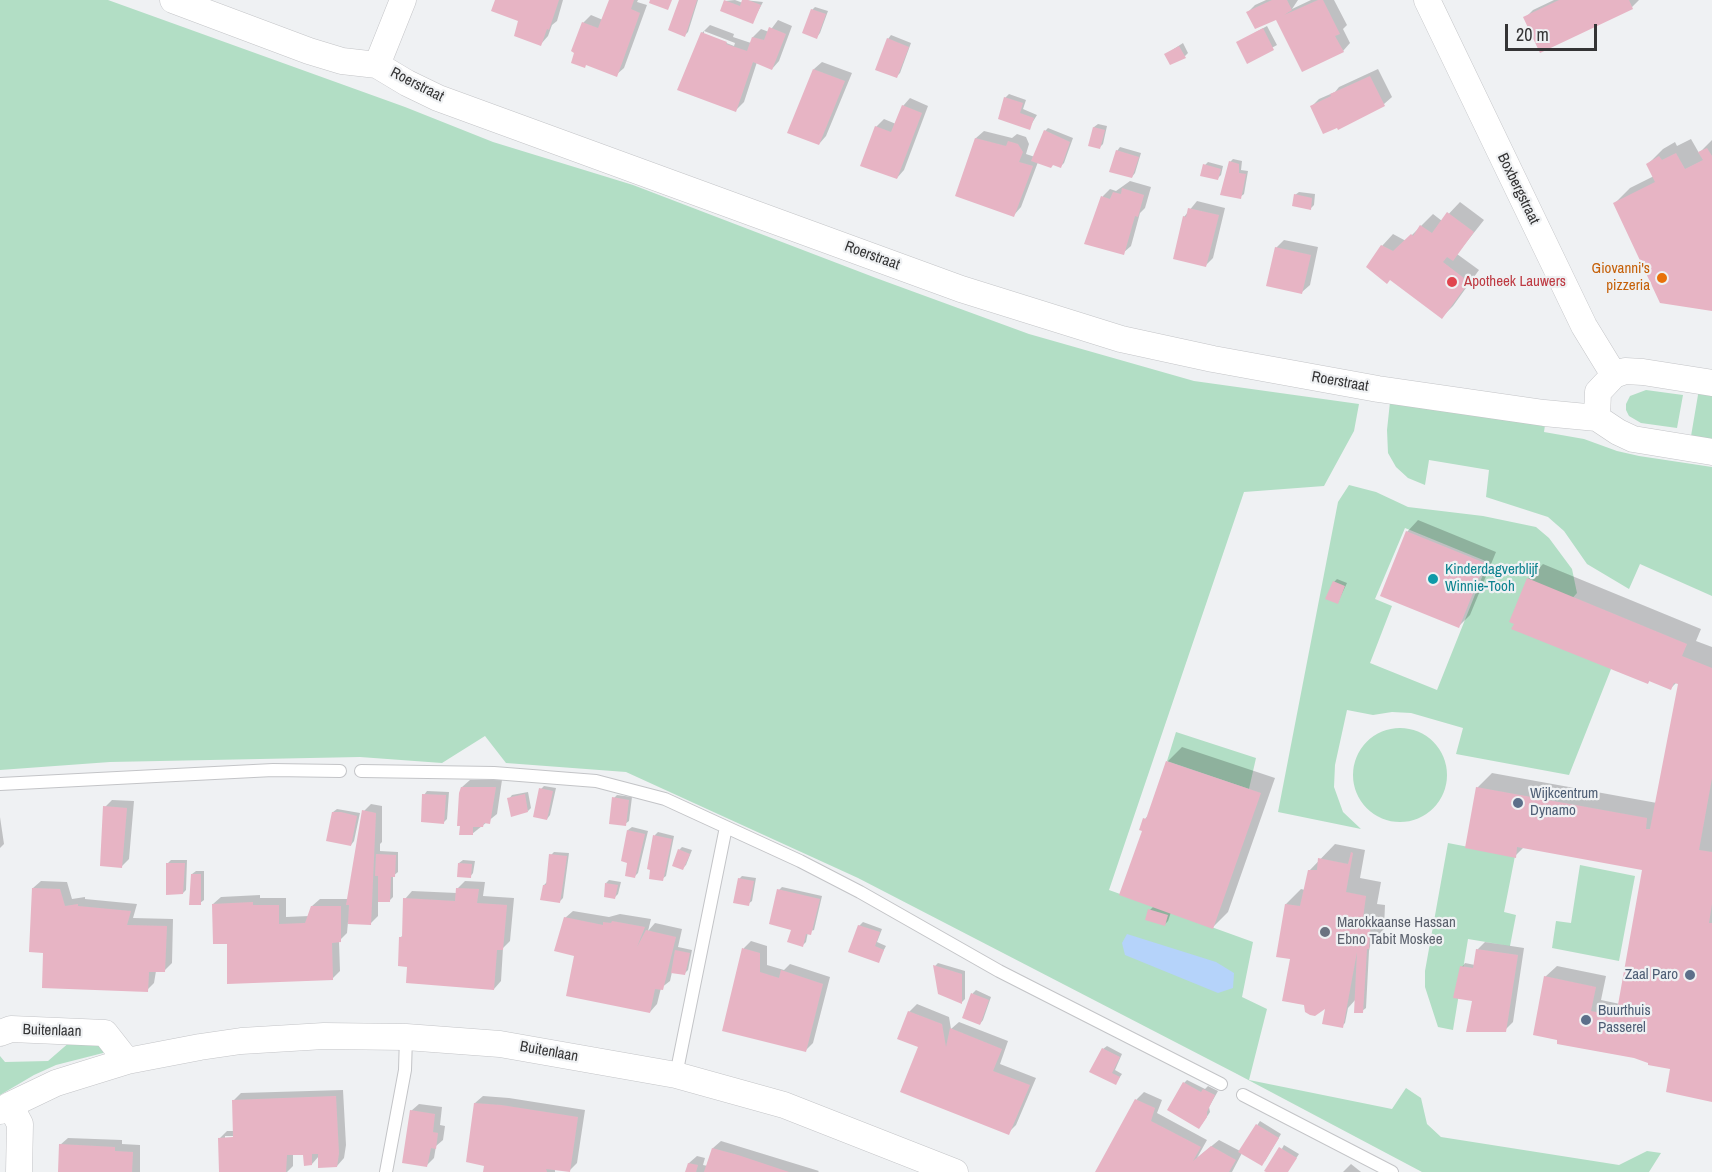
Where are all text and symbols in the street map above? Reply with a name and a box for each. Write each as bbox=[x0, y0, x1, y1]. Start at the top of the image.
scale bar bbox=[1508, 12, 1600, 50]
text: 20 m bbox=[1516, 22, 1549, 47]
street label: Roerstraat bbox=[387, 64, 447, 106]
street label: Boxbergstraat bbox=[1493, 151, 1543, 227]
street label: Roerstraat bbox=[842, 238, 902, 274]
place label: Giovanni's pizzeria bbox=[1592, 260, 1650, 295]
marker: Giovanni's pizzeria bbox=[1655, 271, 1669, 285]
place label: Apotheek Lauwers bbox=[1464, 273, 1566, 291]
marker: Apotheek Lauwers bbox=[1445, 275, 1459, 289]
street label: Roerstraat bbox=[1310, 368, 1370, 396]
place label: Kinderdagverblijf Winnie-Tooh bbox=[1445, 561, 1538, 596]
marker: Kinderdagverblijf Winnie-Tooh bbox=[1426, 572, 1440, 586]
place label: Wijkcentrum Dynamo bbox=[1530, 785, 1598, 820]
marker: Wijkcentrum Dynamo bbox=[1511, 796, 1525, 810]
place label: Marokkaanse Hassan Ebno Tabit Moskee bbox=[1337, 914, 1456, 949]
marker: Marokkaanse Hassan Ebno Tabit Moskee bbox=[1318, 925, 1332, 939]
place label: Zaal Paro bbox=[1625, 966, 1678, 984]
marker: Zaal Paro bbox=[1683, 968, 1697, 982]
place label: Buurthuis Passerel bbox=[1598, 1002, 1651, 1037]
marker: Buurthuis Passerel bbox=[1579, 1013, 1593, 1027]
street label: Buitenlaan bbox=[22, 1021, 82, 1041]
street label: Buitenlaan bbox=[518, 1038, 580, 1066]

